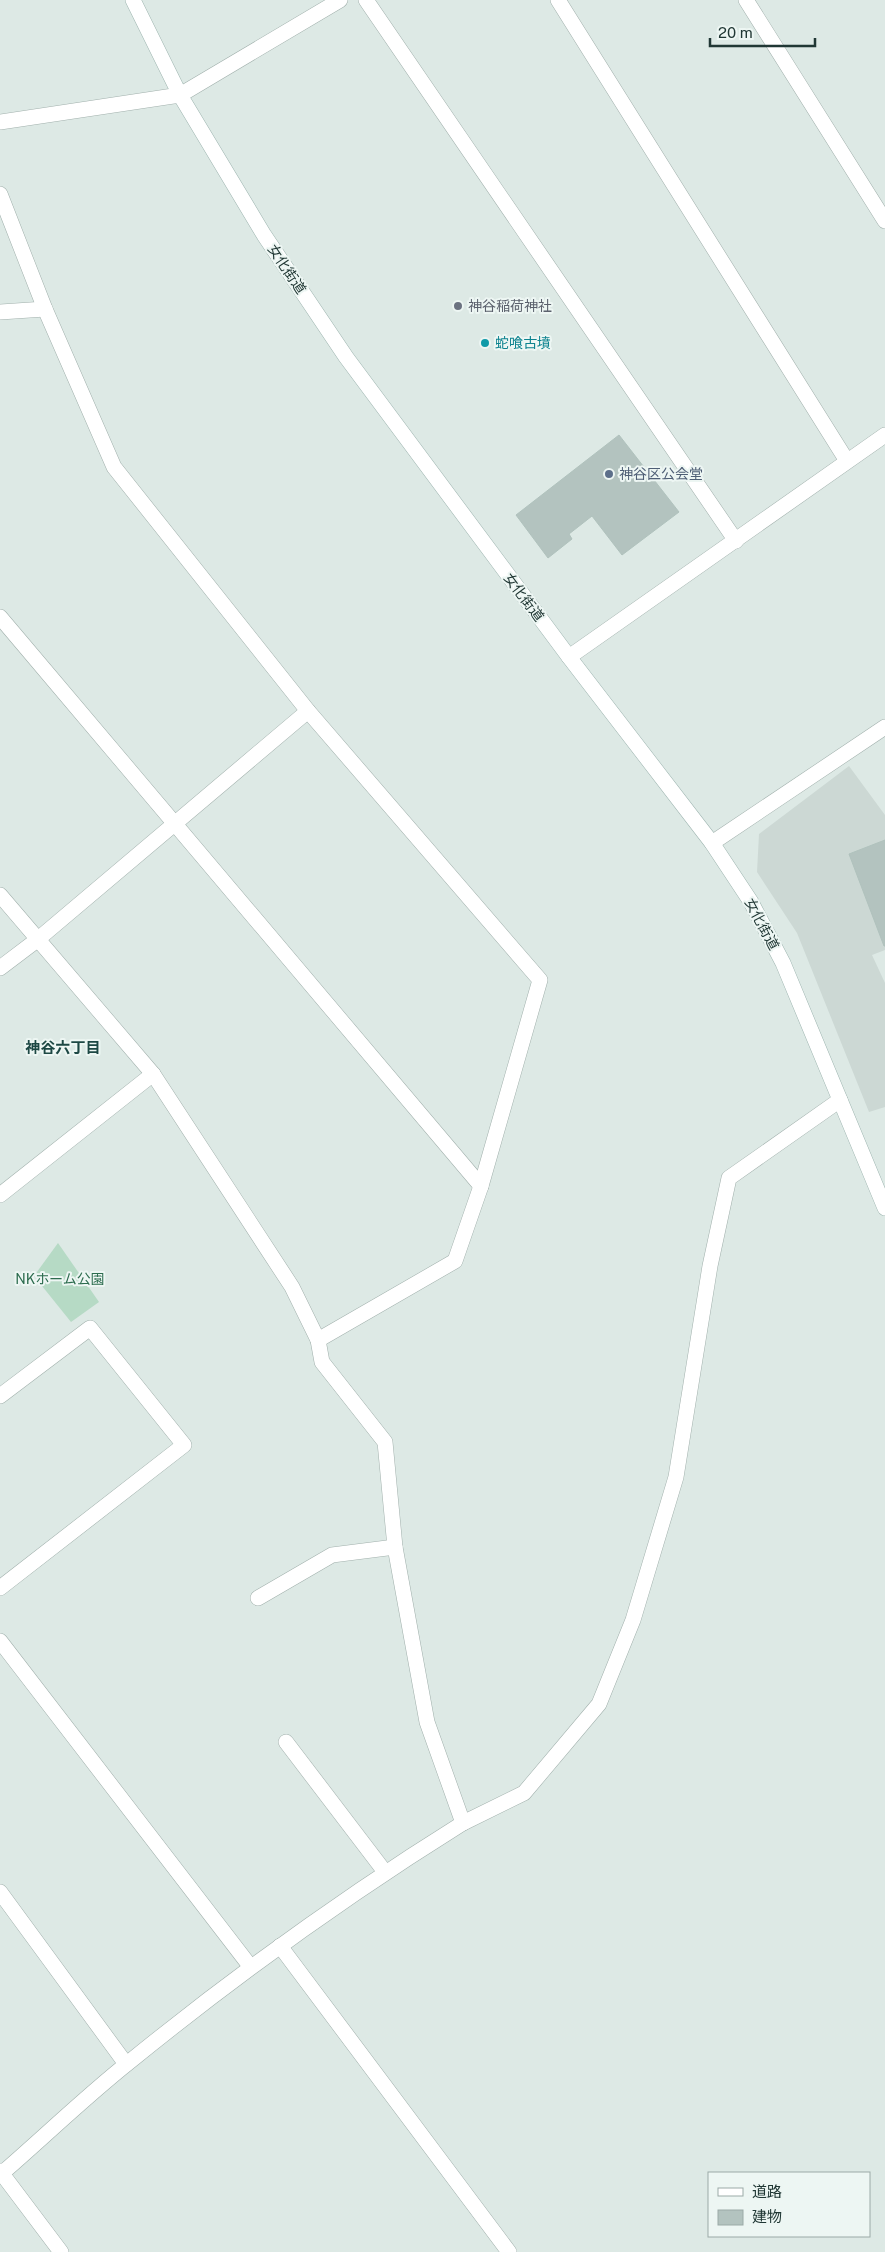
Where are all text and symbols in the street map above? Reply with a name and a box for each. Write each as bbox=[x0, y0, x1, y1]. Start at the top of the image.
scale bar bbox=[710, 15, 815, 47]
text: 20 m bbox=[718, 24, 753, 41]
street label: 女化街道 bbox=[265, 241, 309, 297]
place label: 神谷稲荷神社 bbox=[468, 298, 552, 314]
marker: 神谷稲荷神社 bbox=[452, 300, 464, 312]
place label: 蛇喰古墳 bbox=[495, 335, 551, 351]
marker: 蛇喰古墳 bbox=[479, 337, 491, 349]
place label: 神谷区公会堂 bbox=[619, 466, 703, 482]
marker: 神谷区公会堂 bbox=[603, 468, 615, 480]
street label: 女化街道 bbox=[501, 570, 547, 624]
street label: 女化街道 bbox=[742, 896, 782, 952]
district label: 神谷六丁目 bbox=[24, 1039, 101, 1056]
park label: NKホーム公園 bbox=[15, 1271, 105, 1287]
legend bbox=[708, 2172, 870, 2237]
text: 道路 bbox=[752, 2183, 782, 2200]
text: 建物 bbox=[752, 2208, 782, 2225]

